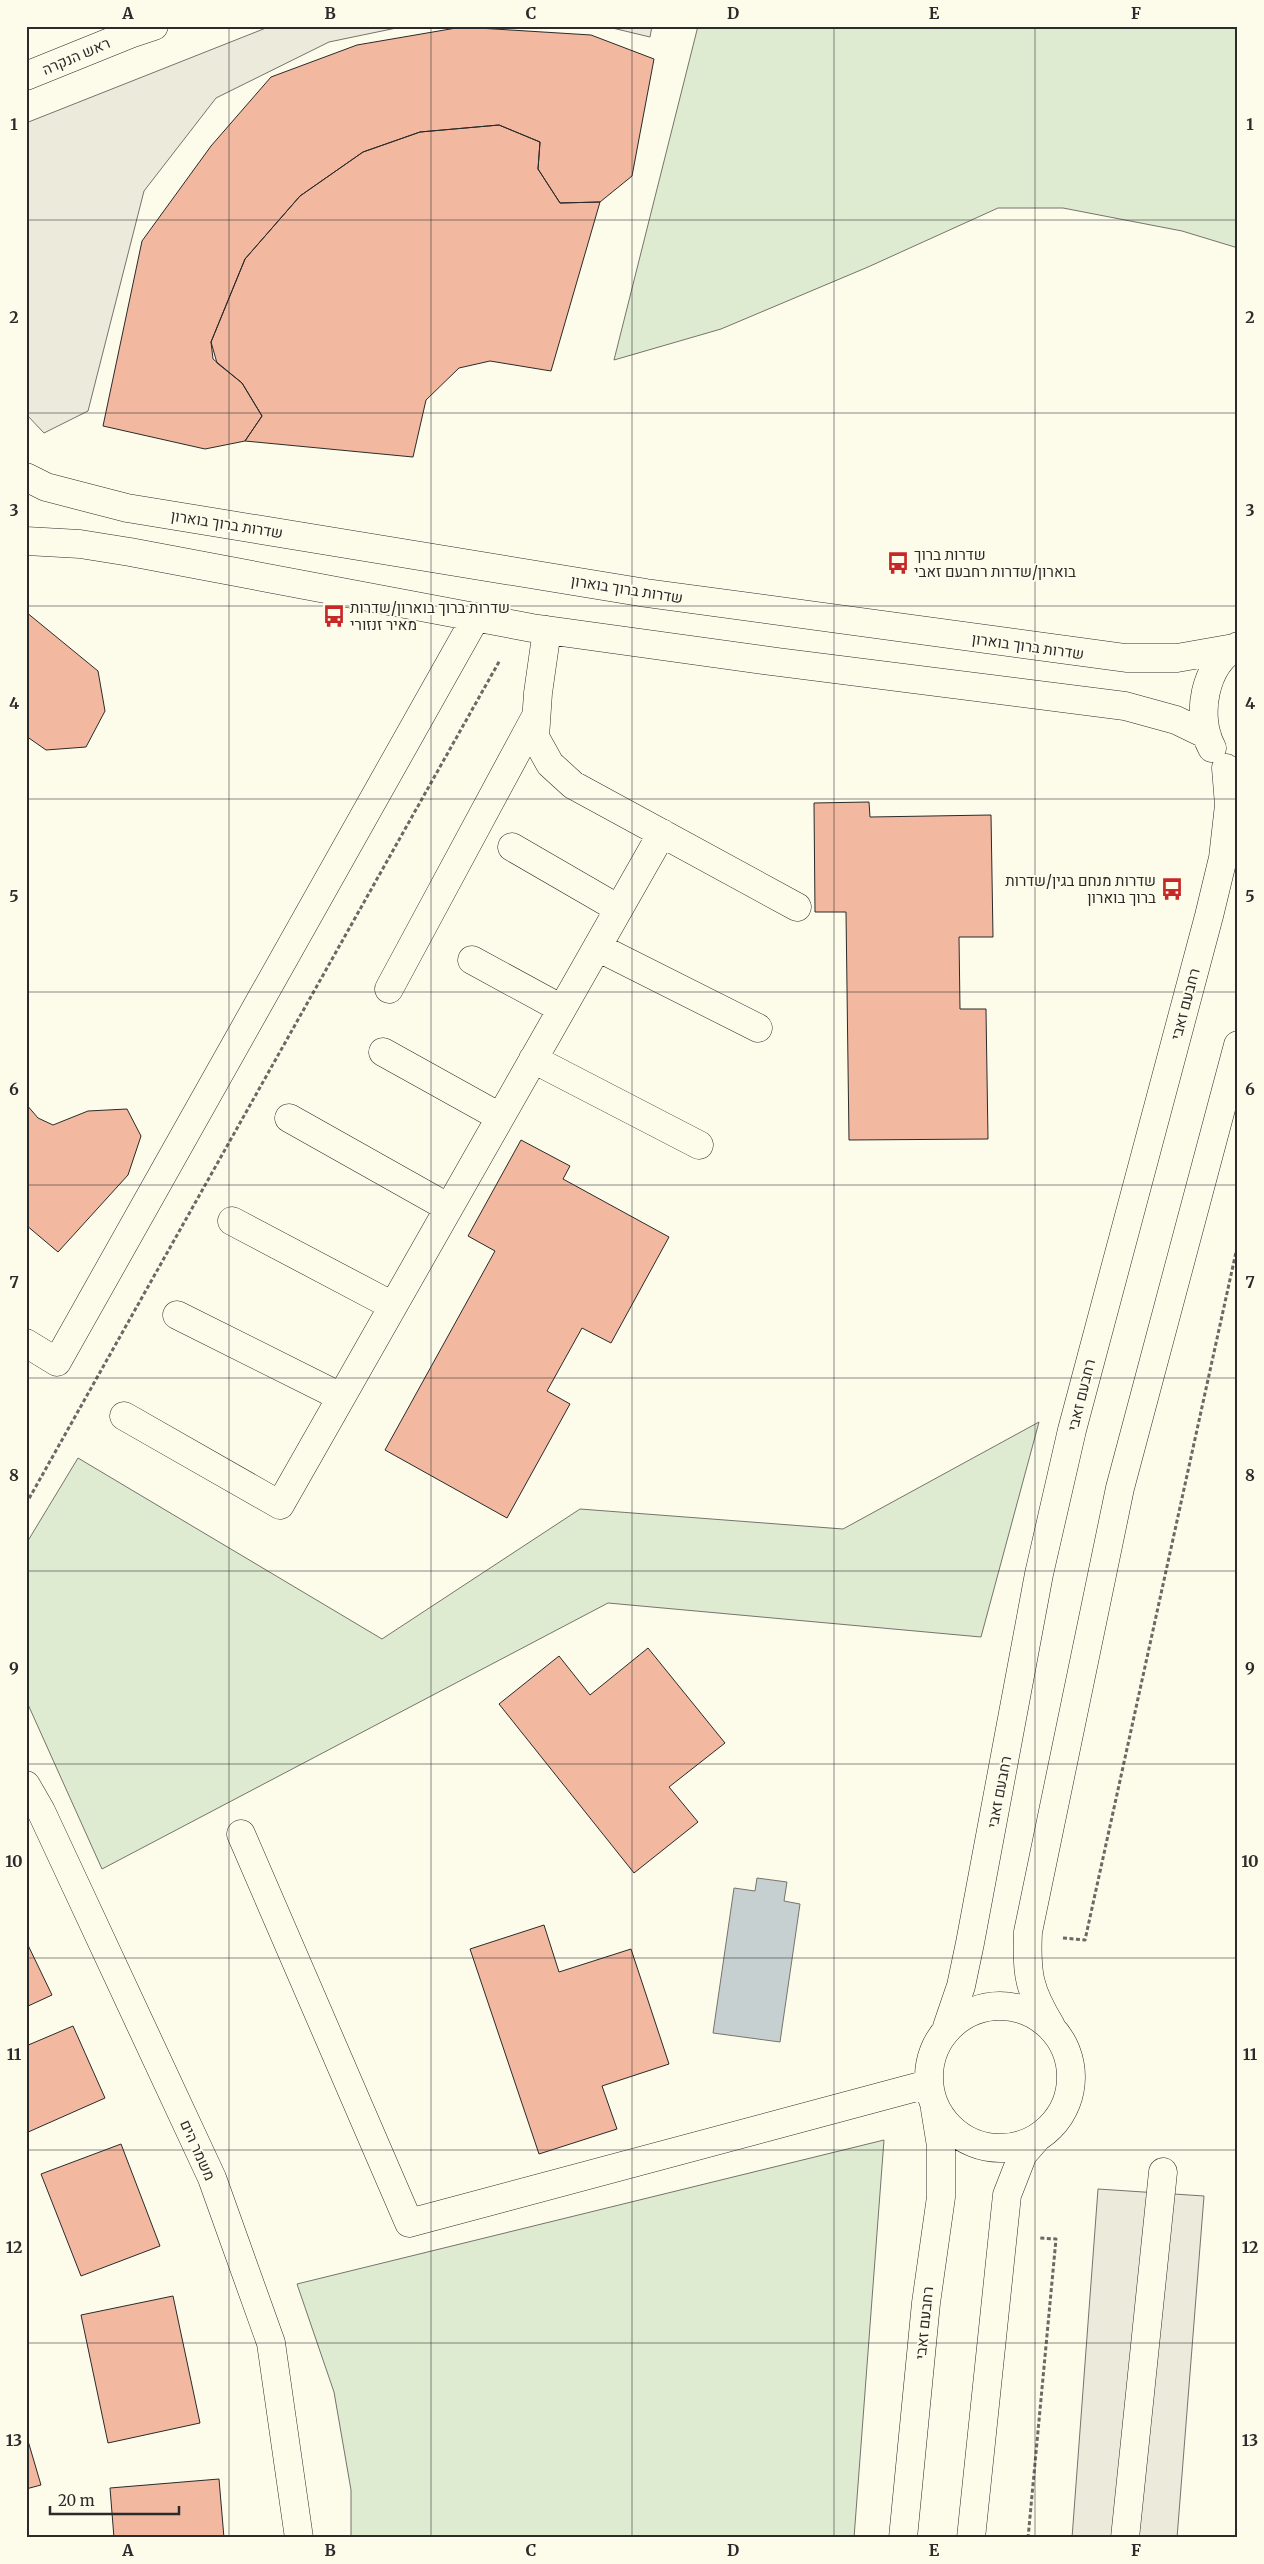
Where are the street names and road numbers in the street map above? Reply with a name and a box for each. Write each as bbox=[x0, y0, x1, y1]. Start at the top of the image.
street label: ראש הנקרה bbox=[39, 33, 113, 79]
street label: שדרות ברוך בוארון bbox=[170, 506, 284, 542]
street label: שדרות ברוך בוארון bbox=[570, 571, 684, 607]
street label: שדרות ברוך בוארון bbox=[971, 629, 1085, 663]
street label: רחבעם זאבי bbox=[1166, 966, 1204, 1042]
street label: רחבעם זאבי bbox=[1063, 1357, 1099, 1433]
street label: רחבעם זאבי bbox=[983, 1754, 1015, 1830]
street label: משמר הים bbox=[176, 2117, 220, 2183]
street label: רחבעם זאבי bbox=[911, 2285, 937, 2361]

